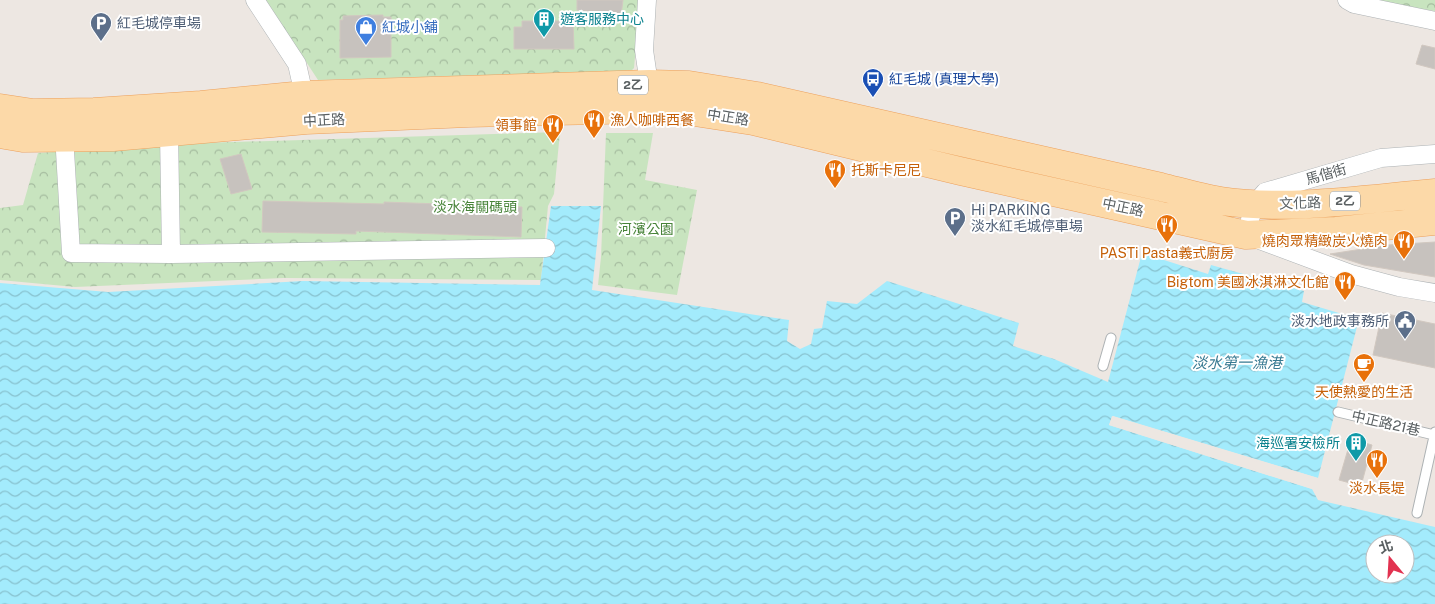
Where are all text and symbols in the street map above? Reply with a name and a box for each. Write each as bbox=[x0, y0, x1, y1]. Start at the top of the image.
building icon: 遊客服務中心 bbox=[532, 7, 556, 38]
parking icon: 紅毛城停車場 bbox=[89, 11, 113, 42]
place label: 遊客服務中心 bbox=[560, 11, 644, 27]
place label: 紅毛城停車場 bbox=[117, 15, 201, 31]
shop icon: 紅城小舖 bbox=[354, 15, 378, 46]
place label: 紅城小舖 bbox=[382, 19, 438, 35]
bus stop icon: 紅毛城 (真理大學) bbox=[861, 67, 885, 98]
place label: 紅毛城 (真理大學) bbox=[889, 71, 999, 87]
road number: 2乙 bbox=[618, 76, 648, 94]
street label: 中正路 bbox=[706, 106, 750, 128]
restaurant icon: 漁人咖啡西餐 bbox=[582, 108, 606, 139]
street label: 中正路 bbox=[303, 111, 345, 129]
place label: 漁人咖啡西餐 bbox=[610, 112, 694, 128]
restaurant icon: 領事館 bbox=[541, 113, 565, 144]
place label: 領事館 bbox=[495, 117, 537, 133]
restaurant icon: 托斯卡尼尼 bbox=[823, 158, 847, 189]
street label: 馬偕街 bbox=[1304, 161, 1348, 187]
place label: 托斯卡尼尼 bbox=[851, 162, 921, 178]
road number: 2乙 bbox=[1330, 192, 1360, 210]
street label: 文化路 bbox=[1279, 194, 1321, 212]
street label: 中正路 bbox=[1101, 195, 1145, 219]
park label: 淡水海關碼頭 bbox=[433, 199, 517, 215]
place label: Hi PARKING 淡水紅毛城停車場 bbox=[971, 202, 1083, 234]
parking icon: Hi PARKING 淡水紅毛城停車場 bbox=[943, 206, 967, 237]
restaurant icon: PASTi Pasta義式廚房 bbox=[1155, 213, 1179, 244]
park label: 河濱公園 bbox=[618, 221, 674, 237]
restaurant icon: 燒肉眾精緻炭火燒肉 bbox=[1392, 229, 1416, 260]
place label: 燒肉眾精緻炭火燒肉 bbox=[1262, 233, 1388, 249]
place label: PASTi Pasta義式廚房 bbox=[1100, 245, 1234, 261]
restaurant icon: Bigtom 美國冰淇淋文化館 bbox=[1333, 270, 1357, 301]
place label: Bigtom 美國冰淇淋文化館 bbox=[1167, 274, 1329, 290]
public building icon: 淡水地政事務所 bbox=[1393, 309, 1417, 340]
place label: 淡水地政事務所 bbox=[1291, 313, 1389, 329]
cafe icon: 天使熱愛的生活 bbox=[1352, 352, 1376, 383]
water label: 淡水第一漁港 bbox=[1192, 354, 1284, 371]
place label: 天使熱愛的生活 bbox=[1315, 384, 1413, 400]
street label: 中正路21巷 bbox=[1350, 407, 1422, 439]
building icon: 海巡署安檢所 bbox=[1344, 431, 1368, 462]
place label: 海巡署安檢所 bbox=[1256, 435, 1340, 451]
restaurant icon: 淡水長堤 bbox=[1365, 448, 1389, 479]
place label: 淡水長堤 bbox=[1349, 480, 1405, 496]
north arrow bbox=[1365, 534, 1415, 584]
text: 北 bbox=[1377, 537, 1395, 556]

